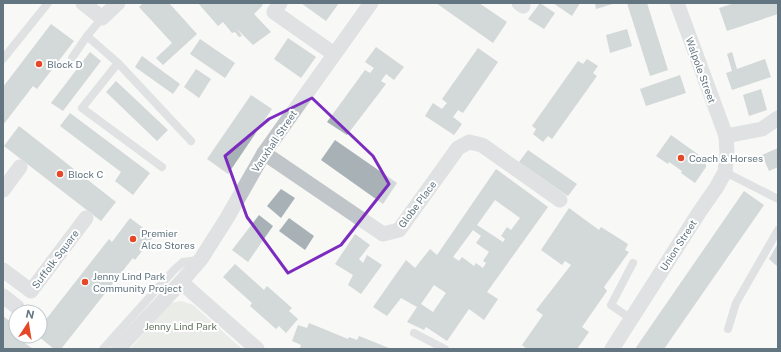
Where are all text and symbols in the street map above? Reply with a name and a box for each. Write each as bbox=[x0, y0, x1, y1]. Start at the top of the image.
street label: Walpole Street bbox=[684, 35, 719, 105]
place label: Block D bbox=[47, 58, 83, 70]
marker: Block D bbox=[34, 59, 44, 69]
street label: Vauxhall Street bbox=[249, 108, 299, 174]
place label: Coach & Horses bbox=[689, 152, 763, 164]
marker: Coach & Horses bbox=[676, 153, 686, 163]
place label: Block C bbox=[68, 168, 104, 180]
marker: Block C bbox=[55, 169, 65, 179]
street label: Globe Place bbox=[395, 178, 439, 230]
street label: Union Street bbox=[657, 217, 699, 273]
street label: Suffolk Square bbox=[29, 227, 81, 291]
place label: Premier Alco Stores bbox=[141, 227, 195, 251]
marker: Premier Alco Stores bbox=[128, 234, 138, 244]
place label: Jenny Lind Park Community Project bbox=[93, 270, 182, 294]
marker: Jenny Lind Park Community Project bbox=[80, 277, 90, 287]
north arrow bbox=[8, 304, 48, 344]
text: N bbox=[25, 307, 36, 321]
park label: Jenny Lind Park bbox=[145, 320, 218, 332]

